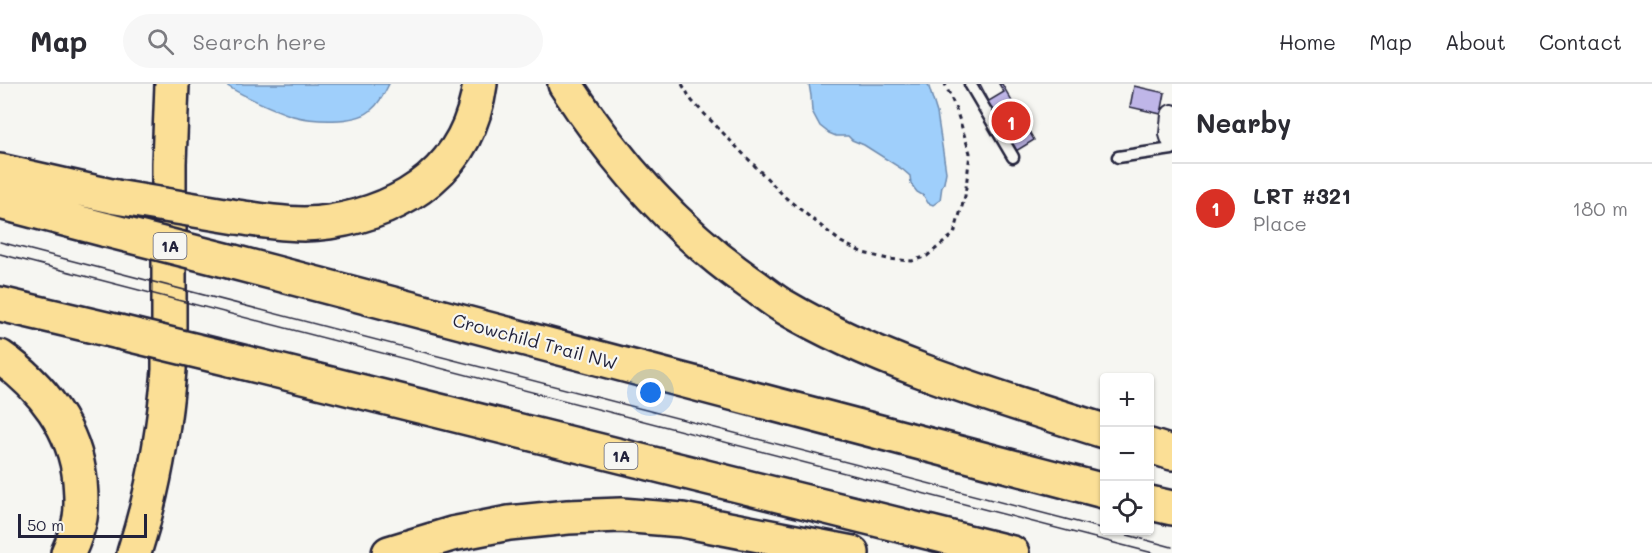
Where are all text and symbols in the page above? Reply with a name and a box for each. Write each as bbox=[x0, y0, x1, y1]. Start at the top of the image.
search box bbox=[123, 14, 543, 68]
text: Map bbox=[30, 23, 87, 59]
icon: search bbox=[144, 25, 177, 58]
text: Search here bbox=[192, 27, 326, 56]
text: Home bbox=[1279, 28, 1336, 55]
text: Map bbox=[1369, 28, 1412, 55]
text: About bbox=[1445, 28, 1506, 55]
text: Contact bbox=[1539, 28, 1622, 55]
pin: 1 bbox=[992, 99, 1030, 144]
text: Nearby bbox=[1196, 106, 1291, 140]
text: LRT #321 bbox=[1253, 181, 1351, 210]
text: 1 bbox=[1211, 195, 1220, 221]
text: 180 m bbox=[1572, 195, 1628, 221]
text: Place bbox=[1253, 210, 1307, 236]
road number: 1A bbox=[154, 233, 186, 259]
street label: Crowchild Trail NW bbox=[450, 307, 620, 375]
map controls bbox=[1100, 373, 1154, 535]
button: + bbox=[1100, 373, 1154, 427]
your location bbox=[636, 378, 665, 407]
button: − bbox=[1100, 427, 1154, 481]
road number: 1A bbox=[604, 443, 638, 469]
button: locate bbox=[1100, 481, 1154, 535]
scale bar bbox=[18, 511, 147, 538]
text: 50 m bbox=[27, 514, 64, 535]

